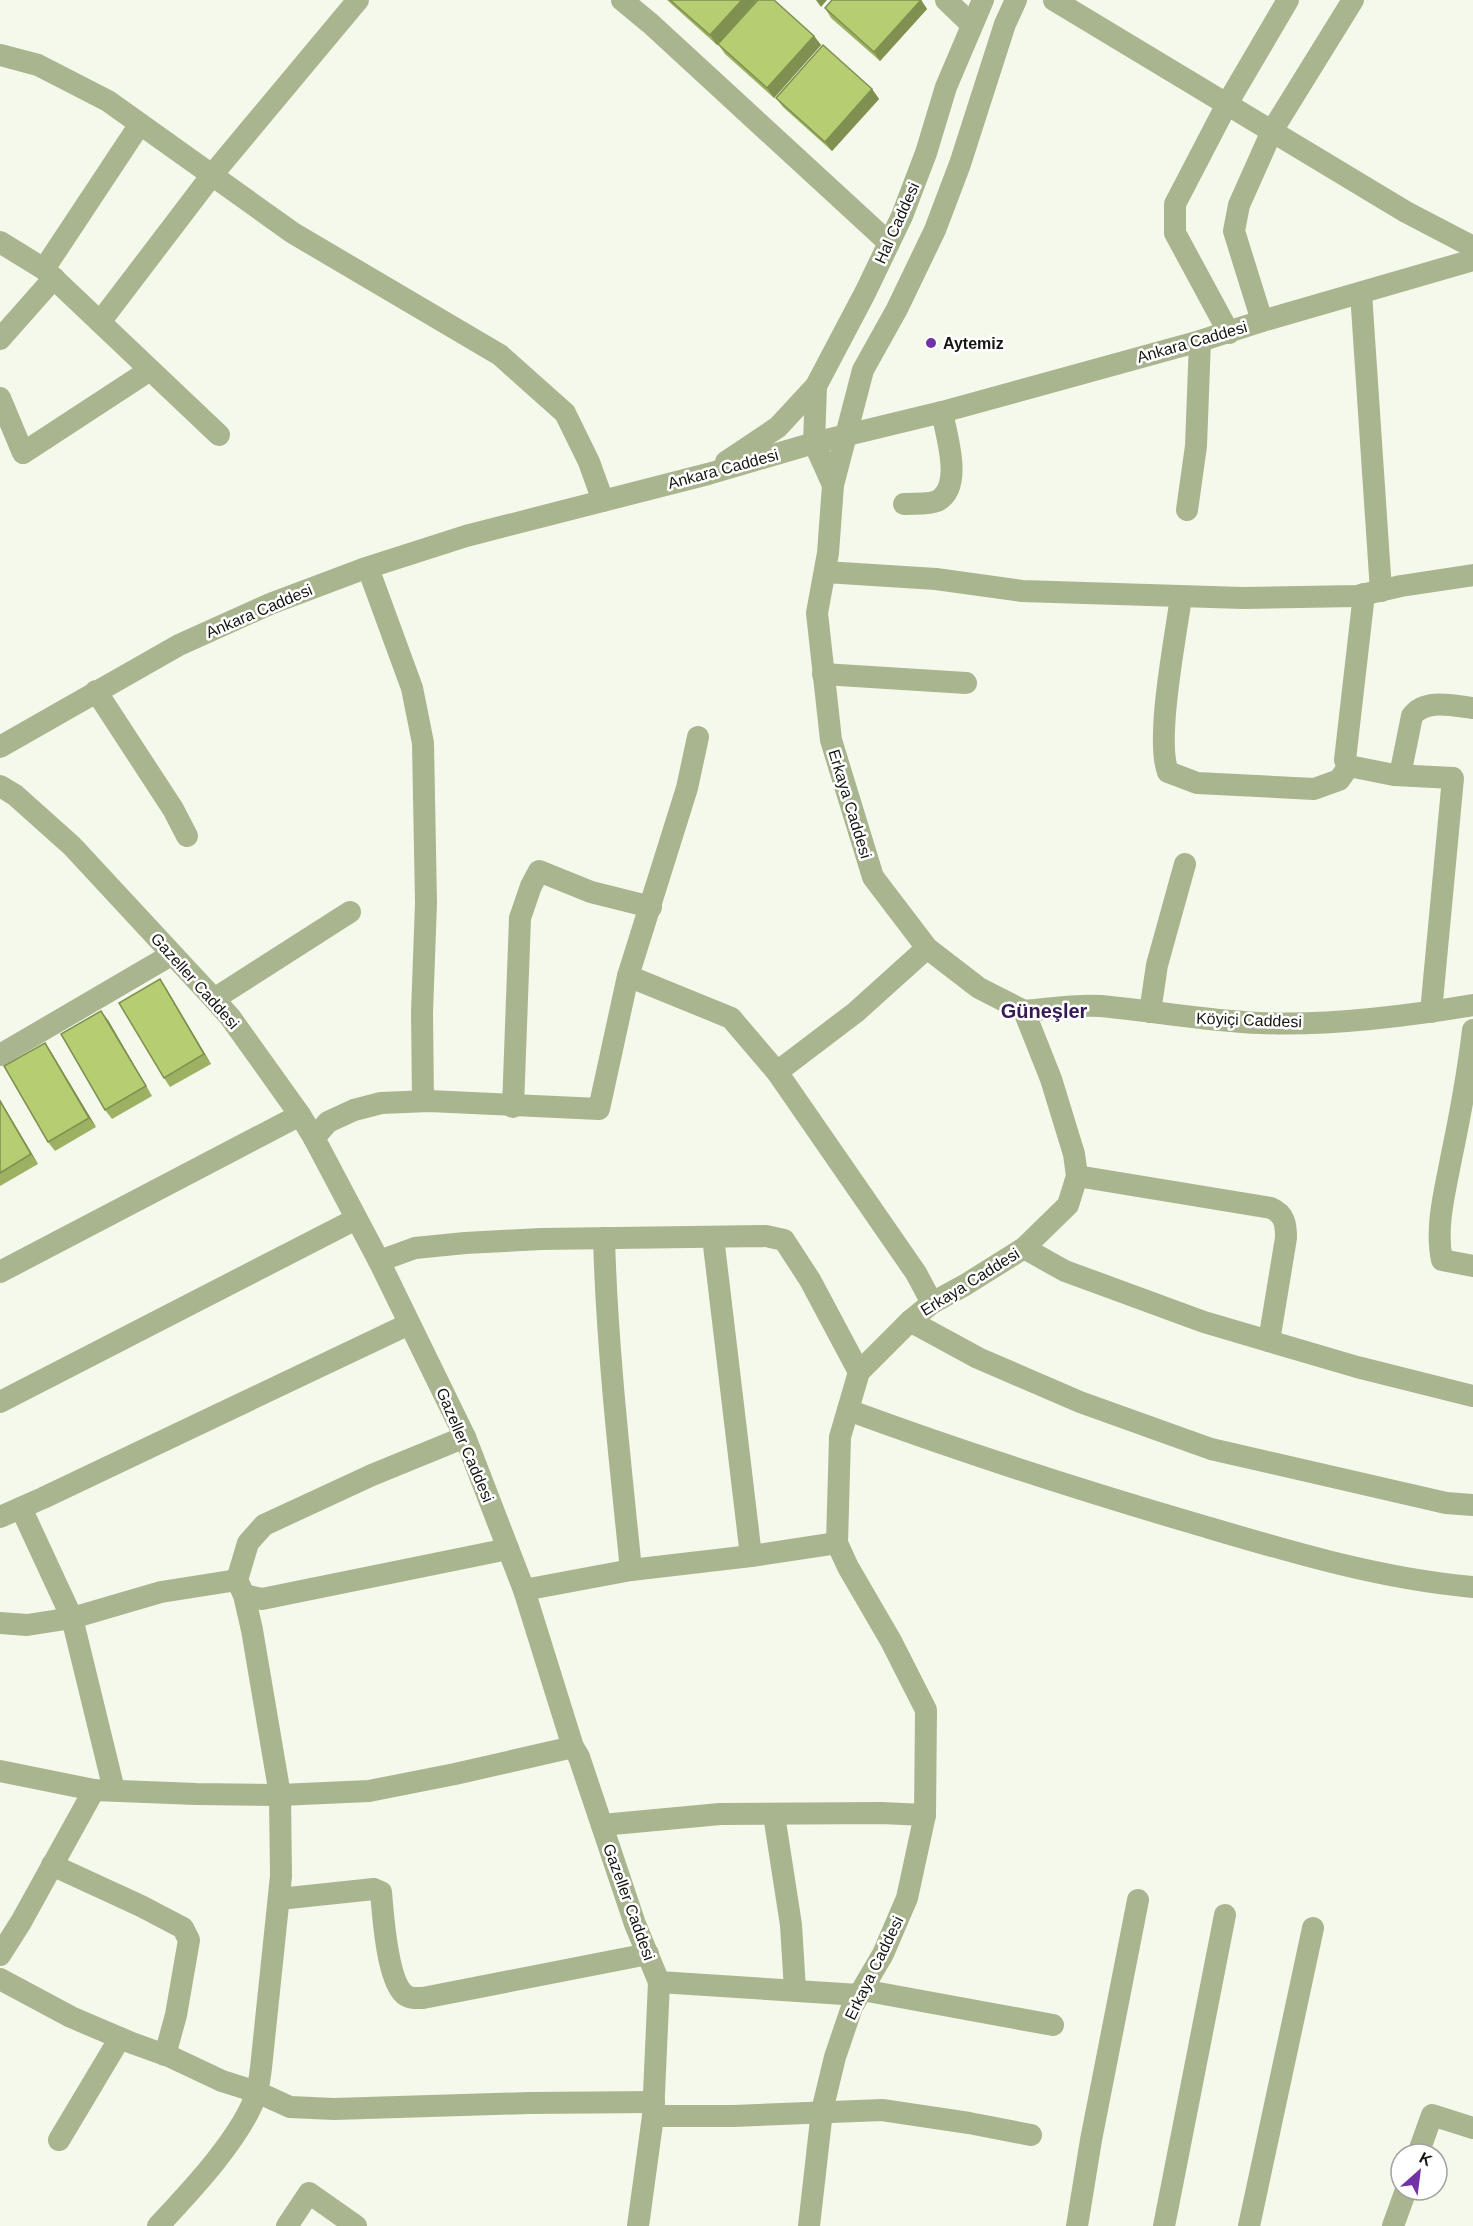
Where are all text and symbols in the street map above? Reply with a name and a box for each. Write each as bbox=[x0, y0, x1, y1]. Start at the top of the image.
street label: Hal Caddesi bbox=[872, 180, 922, 266]
street label: Ankara Caddesi bbox=[1135, 318, 1249, 366]
place label: Aytemiz bbox=[943, 335, 1004, 352]
marker: Aytemiz bbox=[924, 336, 938, 350]
street label: Ankara Caddesi bbox=[666, 446, 780, 492]
street label: Ankara Caddesi bbox=[203, 581, 315, 641]
street label: Erkaya Caddesi bbox=[825, 748, 875, 860]
street label: Gazeller Caddesi bbox=[148, 930, 242, 1032]
district label: Güneşler bbox=[1001, 1000, 1088, 1022]
street label: Köyiçi Caddesi bbox=[1196, 1010, 1302, 1030]
street label: Erkaya Caddesi bbox=[918, 1245, 1022, 1319]
street label: Gazeller Caddesi bbox=[433, 1385, 497, 1505]
street label: Gazeller Caddesi bbox=[600, 1841, 658, 1963]
street label: Erkaya Caddesi bbox=[842, 1914, 906, 2022]
north arrow bbox=[1389, 2142, 1449, 2202]
text: K bbox=[1417, 2149, 1435, 2170]

